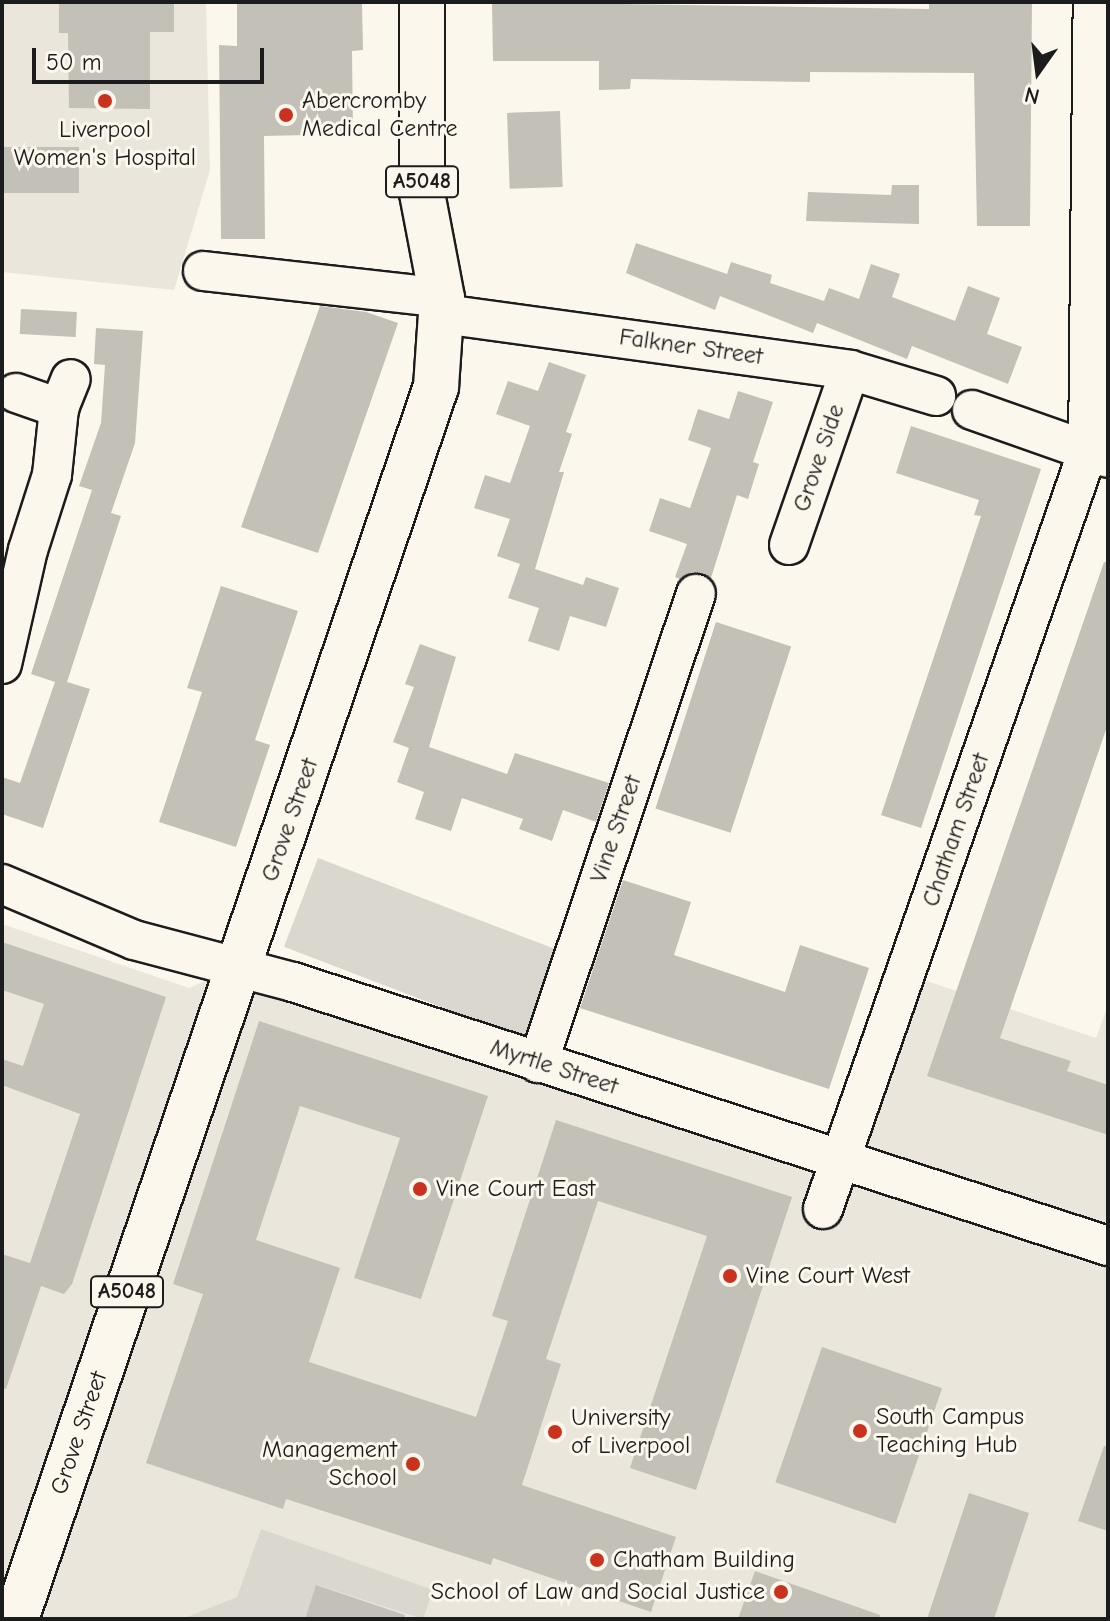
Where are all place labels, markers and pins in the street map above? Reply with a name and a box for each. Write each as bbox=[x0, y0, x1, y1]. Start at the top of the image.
place label: Abercromby Medical Centre bbox=[302, 87, 458, 143]
marker: Liverpool Women's Hospital bbox=[94, 90, 116, 112]
marker: Abercromby Medical Centre bbox=[277, 106, 295, 124]
place label: Liverpool Women's Hospital bbox=[14, 116, 196, 172]
place label: Vine Court East bbox=[436, 1175, 595, 1203]
marker: Vine Court East bbox=[411, 1180, 429, 1198]
place label: Vine Court West bbox=[746, 1262, 910, 1290]
marker: Vine Court West bbox=[721, 1267, 739, 1285]
place label: South Campus Teaching Hub bbox=[876, 1403, 1024, 1459]
place label: University of Liverpool bbox=[571, 1404, 690, 1460]
marker: South Campus Teaching Hub bbox=[851, 1422, 869, 1440]
marker: University of Liverpool bbox=[546, 1423, 564, 1441]
place label: Management School bbox=[262, 1436, 397, 1492]
marker: Management School bbox=[404, 1455, 422, 1473]
place label: Chatham Building bbox=[613, 1546, 795, 1574]
marker: Chatham Building bbox=[588, 1551, 606, 1569]
place label: School of Law and Social Justice bbox=[431, 1578, 765, 1606]
marker: School of Law and Social Justice bbox=[772, 1583, 790, 1601]

